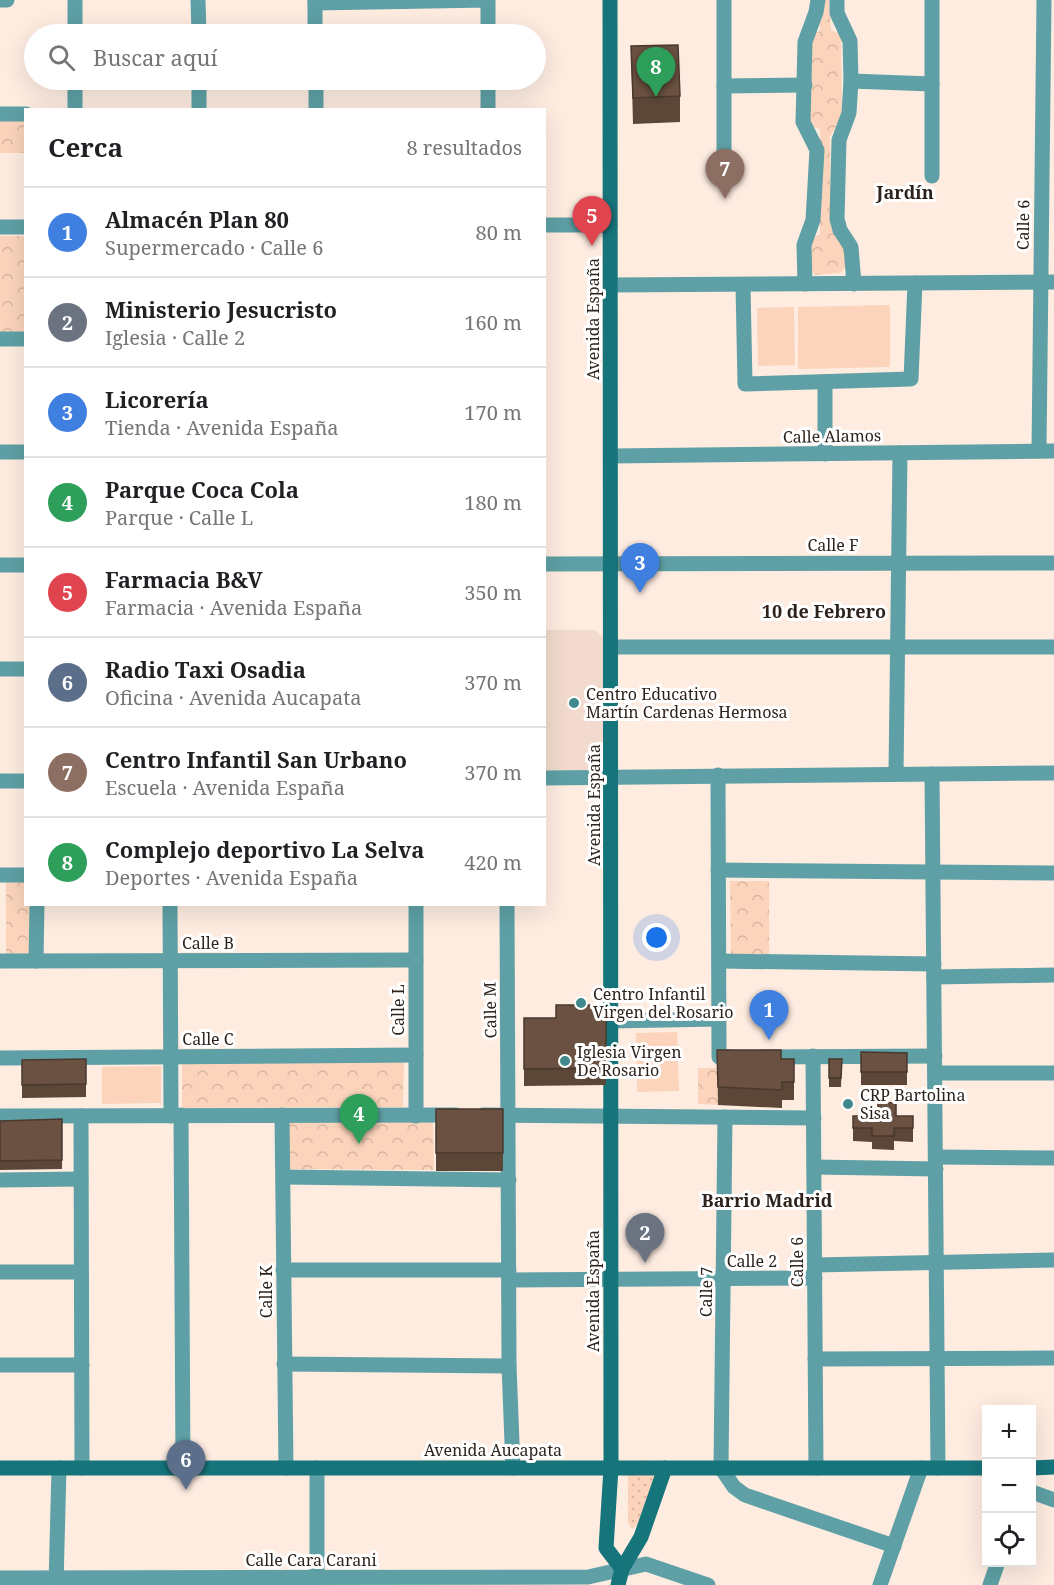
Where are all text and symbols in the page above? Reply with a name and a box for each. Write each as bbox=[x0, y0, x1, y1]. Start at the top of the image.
search box bbox=[24, 24, 546, 90]
icon: search bbox=[45, 41, 78, 74]
text: Buscar aquí bbox=[93, 42, 217, 72]
pin: 8 bbox=[636, 48, 676, 97]
text: Cerca bbox=[48, 129, 123, 165]
text: 8 resultados bbox=[406, 134, 522, 161]
pin: 7 bbox=[706, 150, 744, 199]
district label: Jardín bbox=[875, 180, 934, 204]
pin: 5 bbox=[572, 196, 612, 246]
street label: Calle 6 bbox=[1012, 200, 1034, 250]
text: Almacén Plan 80 bbox=[105, 204, 289, 234]
text: 1 bbox=[62, 219, 73, 246]
text: 80 m bbox=[476, 219, 522, 246]
text: Supermercado · Calle 6 bbox=[105, 234, 323, 261]
street label: Avenida España bbox=[582, 258, 604, 380]
text: Ministerio Jesucristo bbox=[105, 294, 337, 324]
text: 2 bbox=[62, 309, 73, 336]
text: 160 m bbox=[464, 309, 522, 336]
text: Iglesia · Calle 2 bbox=[105, 324, 245, 351]
text: Licorería bbox=[105, 384, 209, 414]
text: 3 bbox=[62, 399, 73, 426]
text: 170 m bbox=[464, 399, 522, 426]
text: Tienda · Avenida España bbox=[105, 414, 339, 441]
street label: Calle Alamos bbox=[783, 424, 881, 448]
text: Parque Coca Cola bbox=[105, 474, 299, 504]
text: 4 bbox=[62, 489, 73, 516]
text: 180 m bbox=[464, 489, 522, 516]
text: Parque · Calle L bbox=[105, 504, 253, 531]
street label: Calle F bbox=[808, 534, 858, 556]
pin: 3 bbox=[620, 544, 660, 593]
text: Farmacia B&V bbox=[105, 564, 263, 594]
text: 5 bbox=[62, 579, 73, 606]
text: 350 m bbox=[464, 579, 522, 606]
text: Farmacia · Avenida España bbox=[105, 594, 362, 621]
district label: 10 de Febrero bbox=[762, 599, 886, 623]
text: Radio Taxi Osadia bbox=[105, 654, 306, 684]
text: 6 bbox=[62, 669, 73, 696]
text: 370 m bbox=[464, 669, 522, 696]
place label: Centro Educativo Martín Cardenas Hermosa bbox=[586, 683, 788, 723]
text: Oficina · Avenida Aucapata bbox=[105, 684, 361, 711]
marker: Centro Educativo Martín Cardenas Hermosa bbox=[567, 696, 581, 710]
text: Centro Infantil San Urbano bbox=[105, 744, 407, 774]
street label: Avenida España bbox=[583, 744, 605, 866]
text: 7 bbox=[62, 759, 73, 786]
text: 370 m bbox=[464, 759, 522, 786]
text: Escuela · Avenida España bbox=[105, 774, 345, 801]
text: Complejo deportivo La Selva bbox=[105, 834, 424, 864]
text: 8 bbox=[62, 849, 73, 876]
text: 420 m bbox=[464, 849, 522, 876]
text: Deportes · Avenida España bbox=[105, 864, 358, 891]
your location bbox=[642, 923, 671, 952]
street label: Calle B bbox=[182, 932, 234, 954]
street label: Calle M bbox=[479, 982, 501, 1038]
place label: Centro Infantil Virgen del Rosario bbox=[593, 983, 733, 1023]
street label: Calle L bbox=[387, 984, 409, 1036]
pin: 1 bbox=[750, 990, 788, 1040]
marker: Centro Infantil Virgen del Rosario bbox=[574, 996, 588, 1010]
street label: Calle C bbox=[182, 1028, 234, 1050]
place label: Iglesia Virgen De Rosario bbox=[577, 1041, 681, 1081]
marker: Iglesia Virgen De Rosario bbox=[558, 1054, 572, 1068]
place label: CRP Bartolina Sisa bbox=[860, 1084, 965, 1124]
pin: 4 bbox=[340, 1094, 378, 1144]
marker: CRP Bartolina Sisa bbox=[841, 1097, 855, 1111]
district label: Barrio Madrid bbox=[702, 1188, 833, 1212]
pin: 2 bbox=[626, 1214, 664, 1263]
street label: Avenida España bbox=[582, 1230, 604, 1352]
street label: Calle 6 bbox=[786, 1237, 808, 1287]
street label: Calle 2 bbox=[727, 1250, 777, 1272]
street label: Calle K bbox=[255, 1265, 277, 1318]
street label: Calle 7 bbox=[695, 1267, 717, 1317]
map controls bbox=[982, 1405, 1036, 1567]
button: + bbox=[982, 1405, 1036, 1459]
street label: Avenida Aucapata bbox=[424, 1439, 562, 1461]
pin: 6 bbox=[166, 1440, 206, 1490]
button: − bbox=[982, 1459, 1036, 1513]
button: locate bbox=[982, 1513, 1036, 1567]
street label: Calle Cara Carani bbox=[245, 1549, 377, 1571]

